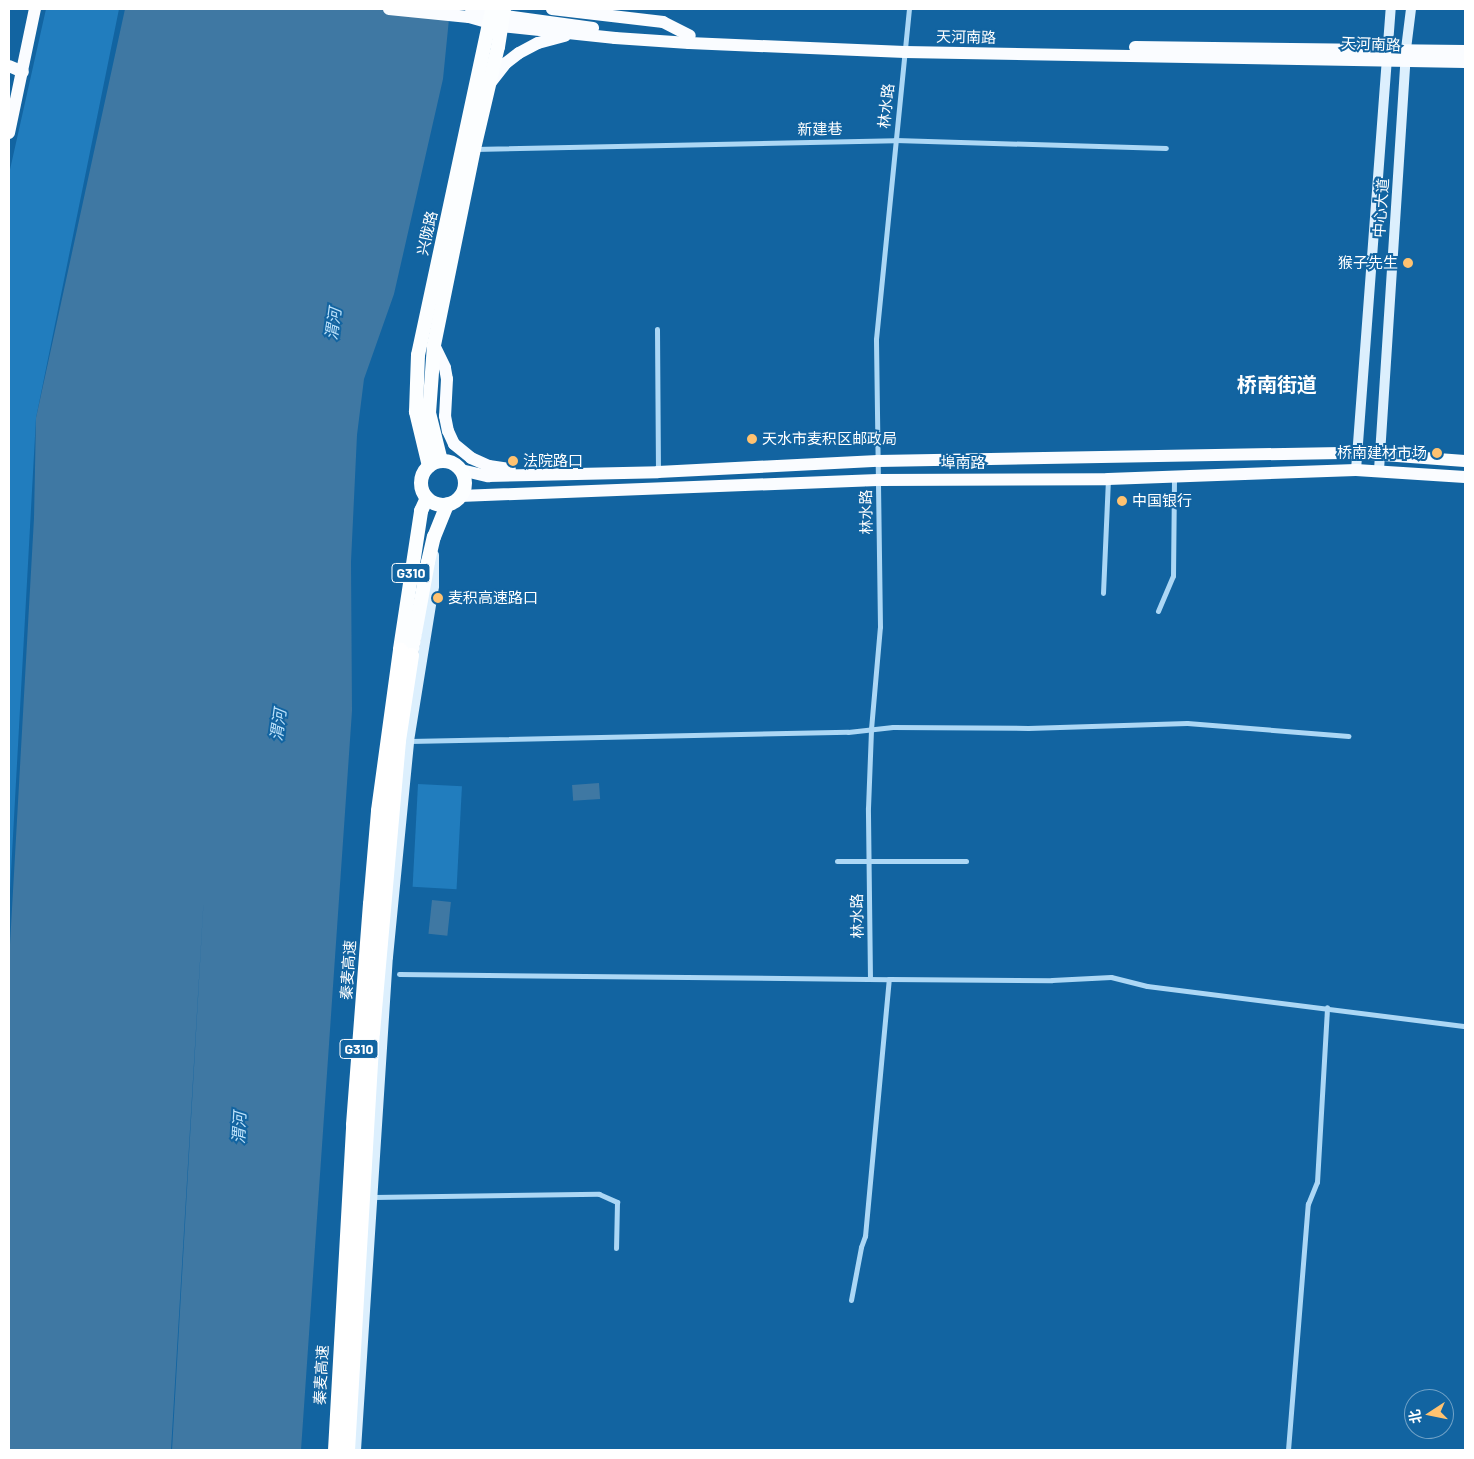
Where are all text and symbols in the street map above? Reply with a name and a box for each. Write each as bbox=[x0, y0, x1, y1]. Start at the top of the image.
street label: 天河南路 bbox=[936, 27, 996, 47]
street label: 天河南路 bbox=[1341, 34, 1401, 54]
street label: 林水路 bbox=[875, 83, 897, 129]
street label: 新建巷 bbox=[797, 120, 843, 138]
street label: 中心大道 bbox=[1370, 177, 1392, 239]
street label: 兴陇路 bbox=[413, 209, 441, 257]
place label: 猴子先生 bbox=[1338, 254, 1398, 272]
marker: 猴子先生 bbox=[1402, 257, 1414, 269]
water label: 渭河 bbox=[321, 307, 345, 341]
district label: 桥南街道 bbox=[1237, 372, 1317, 396]
place label: 天水市麦积区邮政局 bbox=[762, 430, 897, 448]
marker: 天水市麦积区邮政局 bbox=[746, 433, 758, 445]
place label: 桥南建材市场 bbox=[1337, 444, 1427, 462]
marker: 桥南建材市场 bbox=[1431, 447, 1443, 459]
place label: 法院路口 bbox=[523, 452, 583, 470]
street label: 埠南路 bbox=[941, 454, 985, 472]
marker: 法院路口 bbox=[507, 455, 519, 467]
street label: 林水路 bbox=[857, 489, 875, 535]
place label: 中国银行 bbox=[1132, 492, 1192, 510]
marker: 中国银行 bbox=[1116, 495, 1128, 507]
road number: G310 bbox=[391, 562, 431, 584]
place label: 麦积高速路口 bbox=[448, 589, 538, 607]
marker: 麦积高速路口 bbox=[432, 592, 444, 604]
water label: 渭河 bbox=[266, 708, 290, 742]
street label: 林水路 bbox=[848, 893, 866, 939]
street label: 秦麦高速 bbox=[337, 939, 359, 1001]
road number: G310 bbox=[339, 1038, 379, 1060]
water label: 渭河 bbox=[229, 1112, 249, 1144]
street label: 秦麦高速 bbox=[310, 1345, 332, 1405]
north arrow bbox=[1404, 1389, 1454, 1439]
text: 北 bbox=[1405, 1408, 1424, 1425]

